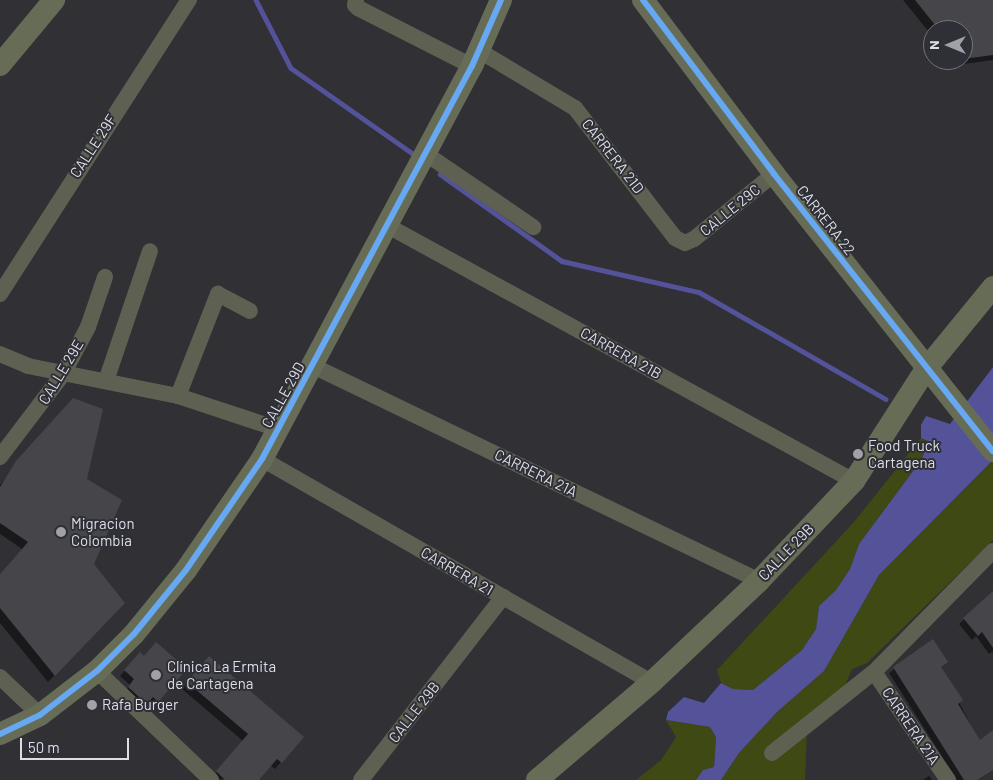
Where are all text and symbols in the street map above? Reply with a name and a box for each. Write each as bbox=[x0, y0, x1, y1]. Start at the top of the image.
north arrow bbox=[923, 20, 973, 70]
text: N bbox=[925, 40, 942, 50]
street label: CALLE 29F bbox=[66, 111, 120, 181]
street label: CARRERA 21D bbox=[578, 115, 648, 197]
street label: CALLE 29C bbox=[696, 180, 764, 240]
street label: CARRERA 22 bbox=[793, 182, 859, 258]
street label: CARRERA 21B bbox=[577, 323, 665, 383]
street label: CALLE 29E bbox=[35, 336, 87, 408]
street label: CALLE 29D bbox=[258, 359, 308, 431]
place label: Food Truck Cartagena bbox=[868, 436, 940, 471]
street label: CARRERA 21A bbox=[492, 445, 580, 501]
marker: Food Truck Cartagena bbox=[852, 448, 864, 460]
place label: Migracion Colombia bbox=[71, 514, 135, 549]
street label: CALLE 29B bbox=[754, 520, 818, 584]
marker: Migracion Colombia bbox=[55, 526, 67, 538]
street label: CARRERA 21 bbox=[418, 543, 496, 599]
place label: Clínica La Ermita de Cartagena bbox=[167, 657, 276, 692]
marker: Clínica La Ermita de Cartagena bbox=[149, 668, 163, 682]
street label: CALLE 29B bbox=[385, 678, 443, 746]
street label: CARRERA 21A bbox=[878, 684, 944, 768]
place label: Rafa Burger bbox=[102, 696, 179, 714]
marker: Rafa Burger bbox=[86, 699, 98, 711]
scale bar bbox=[22, 728, 131, 760]
text: 50 m bbox=[28, 738, 60, 756]

